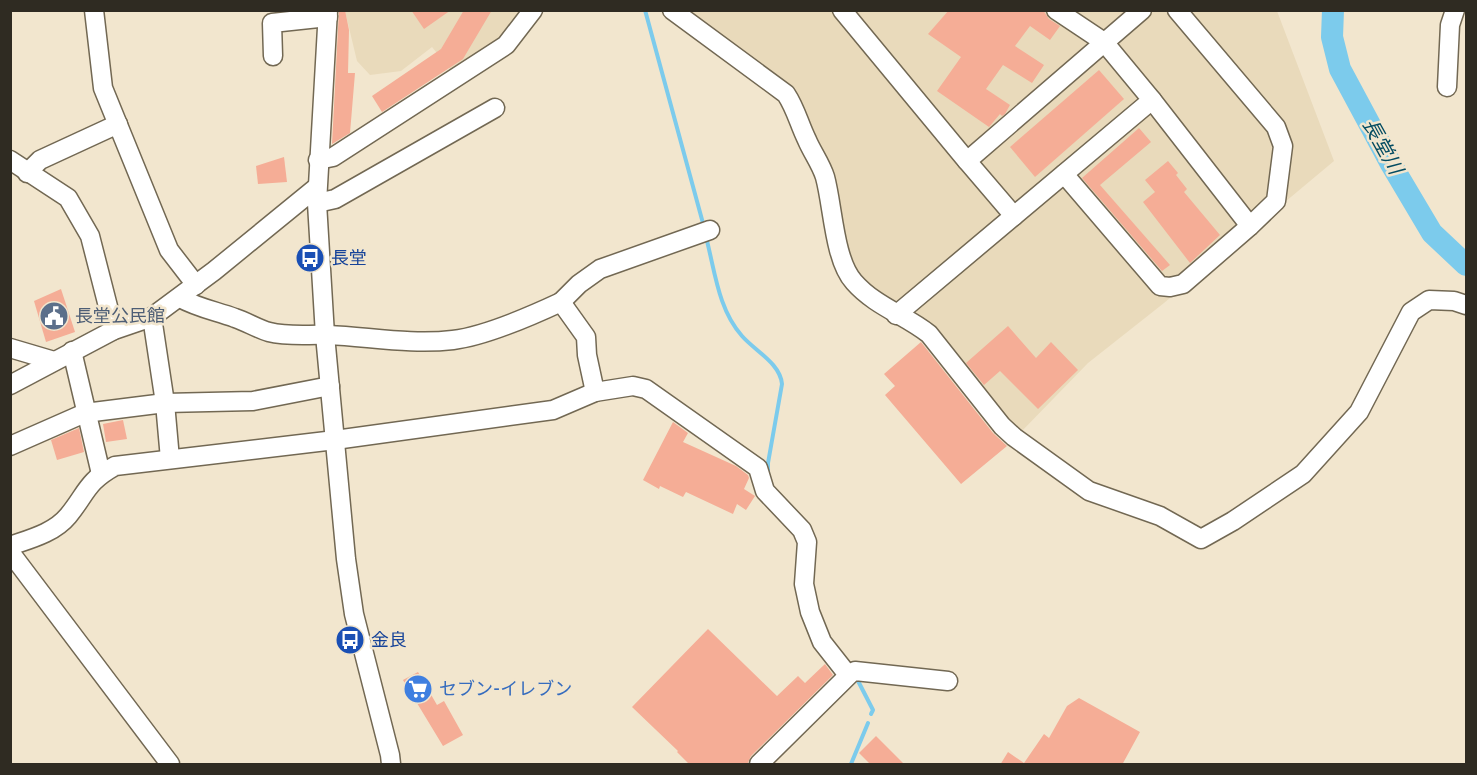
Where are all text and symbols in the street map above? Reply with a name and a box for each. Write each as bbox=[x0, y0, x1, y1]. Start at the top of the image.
water label: 長堂川 bbox=[1357, 113, 1411, 180]
bus stop icon: 長堂 bbox=[294, 242, 326, 274]
place label: 長堂 bbox=[331, 246, 367, 269]
public building icon: 長堂公民館 bbox=[38, 300, 70, 332]
place label: 長堂公民館 bbox=[75, 304, 165, 327]
bus stop icon: 金良 bbox=[334, 624, 366, 656]
place label: 金良 bbox=[371, 628, 407, 651]
supermarket icon: セブン-イレブン bbox=[402, 673, 434, 705]
place label: セブン-イレブン bbox=[439, 677, 572, 700]

